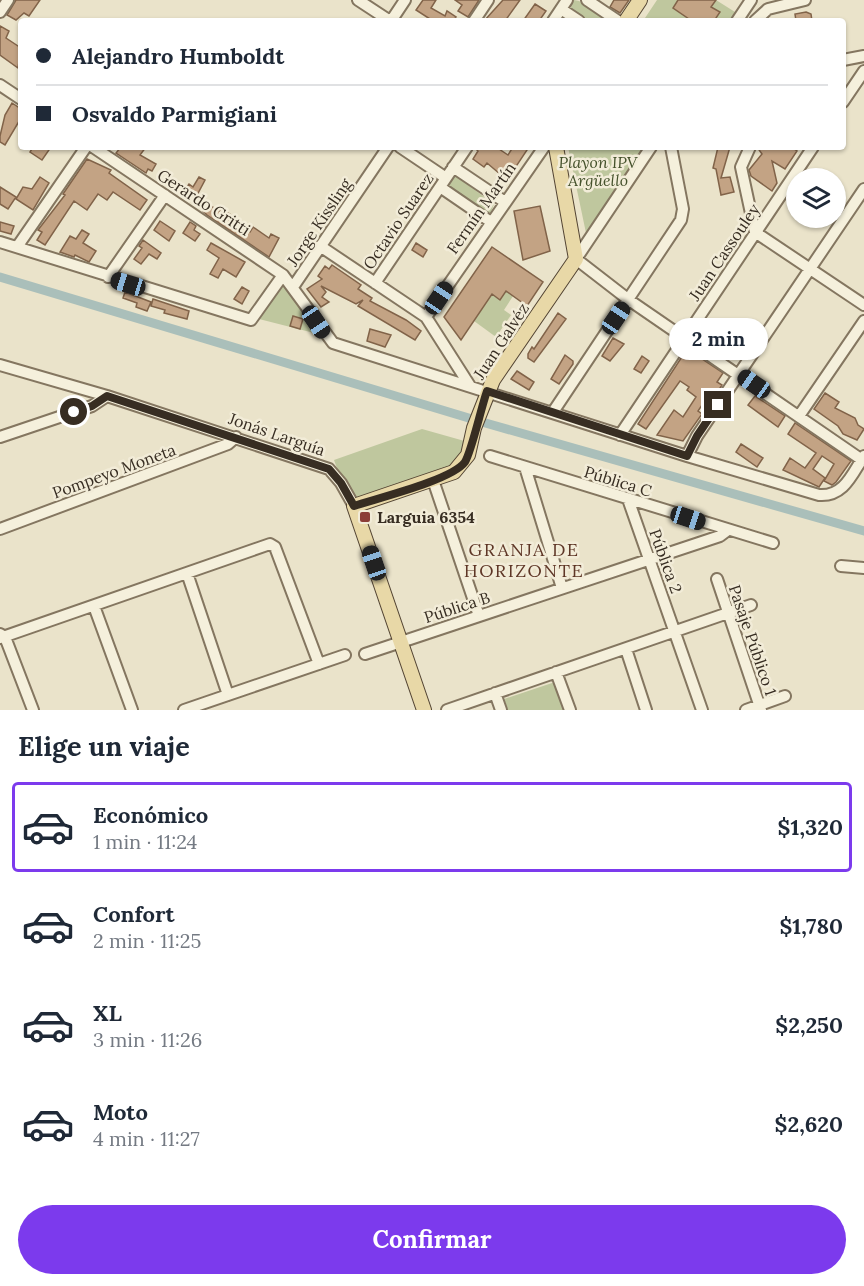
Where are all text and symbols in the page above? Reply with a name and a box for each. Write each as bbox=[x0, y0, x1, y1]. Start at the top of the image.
text: Alejandro Humboldt bbox=[72, 42, 284, 70]
text: Osvaldo Parmigiani bbox=[72, 100, 277, 128]
park label: Playon IPV Argüello bbox=[559, 152, 639, 190]
street label: Fermín Martín bbox=[442, 158, 520, 258]
street label: Gerardo Gritti bbox=[154, 165, 254, 239]
map controls bbox=[786, 168, 846, 228]
button: layers bbox=[786, 168, 846, 228]
street label: Octavio Suarez bbox=[358, 169, 438, 273]
street label: Jorge Kissling bbox=[282, 173, 356, 270]
street label: Juan Cassouley bbox=[684, 199, 764, 305]
car bbox=[108, 270, 148, 298]
car bbox=[421, 278, 457, 318]
car bbox=[598, 298, 634, 338]
street label: Juan Galvéz bbox=[468, 299, 533, 384]
car bbox=[298, 302, 334, 342]
callout: 2 min bbox=[668, 318, 768, 360]
text: 2 min bbox=[692, 326, 745, 351]
car bbox=[734, 366, 774, 402]
route end bbox=[704, 391, 731, 418]
route start bbox=[60, 398, 87, 425]
street label: Jonás Larguía bbox=[225, 408, 328, 460]
street label: Pompeyo Moneta bbox=[50, 439, 178, 503]
street label: Pública C bbox=[582, 461, 654, 501]
car bbox=[668, 504, 708, 532]
place label: Larguia 6354 bbox=[377, 507, 475, 527]
marker: Larguia 6354 bbox=[358, 510, 372, 524]
street label: Pública 2 bbox=[645, 526, 687, 596]
district label: GRANJA DE HORIZONTE bbox=[464, 538, 584, 582]
car bbox=[360, 543, 388, 583]
street label: Pasaje Público 1 bbox=[725, 582, 781, 698]
street label: Pública B bbox=[421, 587, 493, 627]
text: Elige un viaje bbox=[18, 729, 190, 763]
icon: car bbox=[21, 800, 75, 854]
text: Económico bbox=[93, 801, 208, 829]
text: $1,320 bbox=[778, 813, 843, 841]
text: 1 min · 11:24 bbox=[93, 829, 197, 854]
icon: car bbox=[21, 899, 75, 953]
text: Confort bbox=[93, 900, 175, 928]
text: $1,780 bbox=[779, 912, 843, 940]
text: 2 min · 11:25 bbox=[93, 928, 201, 953]
icon: car bbox=[21, 998, 75, 1052]
text: XL bbox=[93, 999, 122, 1027]
text: $2,250 bbox=[775, 1011, 843, 1039]
text: 3 min · 11:26 bbox=[93, 1027, 202, 1052]
icon: car bbox=[21, 1097, 75, 1151]
text: Moto bbox=[93, 1098, 148, 1126]
text: $2,620 bbox=[774, 1110, 843, 1138]
text: 4 min · 11:27 bbox=[93, 1126, 200, 1151]
button: Confirmar bbox=[18, 1205, 846, 1274]

